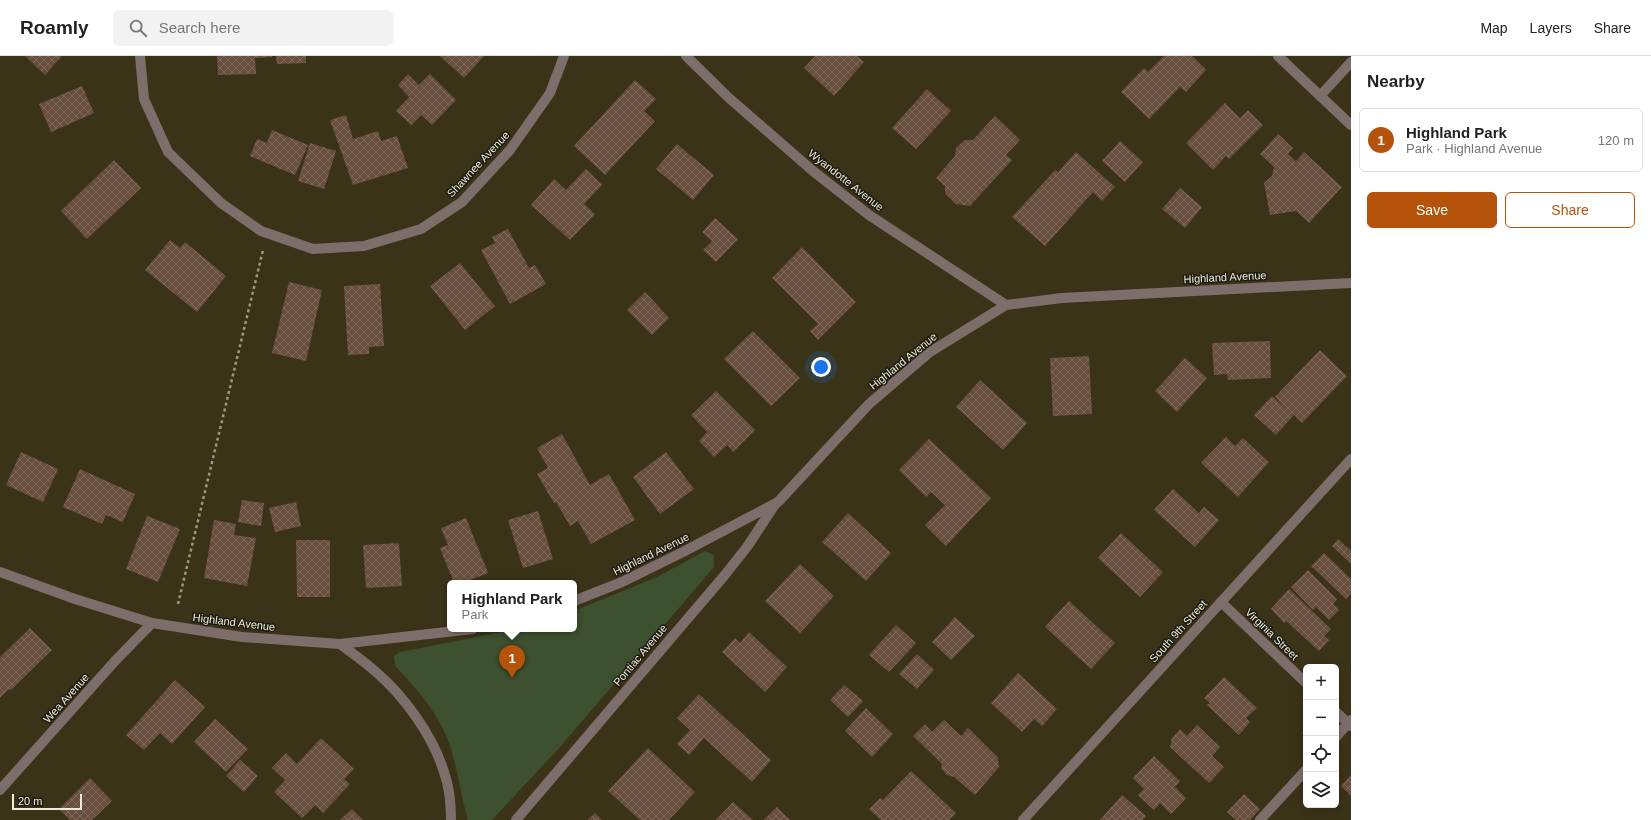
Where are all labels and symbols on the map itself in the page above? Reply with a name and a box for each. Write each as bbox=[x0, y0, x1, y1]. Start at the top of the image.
street label: Shawnee Avenue bbox=[444, 129, 512, 199]
street label: Wyandotte Avenue bbox=[806, 147, 886, 213]
street label: Highland Avenue bbox=[1183, 269, 1267, 285]
street label: Highland Avenue bbox=[867, 330, 939, 392]
your location bbox=[811, 357, 831, 377]
street label: Highland Avenue bbox=[611, 530, 691, 578]
street label: South 9th Street bbox=[1147, 597, 1209, 665]
street label: Virginia Street bbox=[1243, 606, 1301, 662]
street label: Highland Avenue bbox=[192, 611, 276, 633]
street label: Pontiac Avenue bbox=[611, 622, 669, 688]
pin: 1 bbox=[499, 645, 525, 678]
street label: Wea Avenue bbox=[41, 671, 91, 725]
scale bar bbox=[12, 792, 82, 811]

